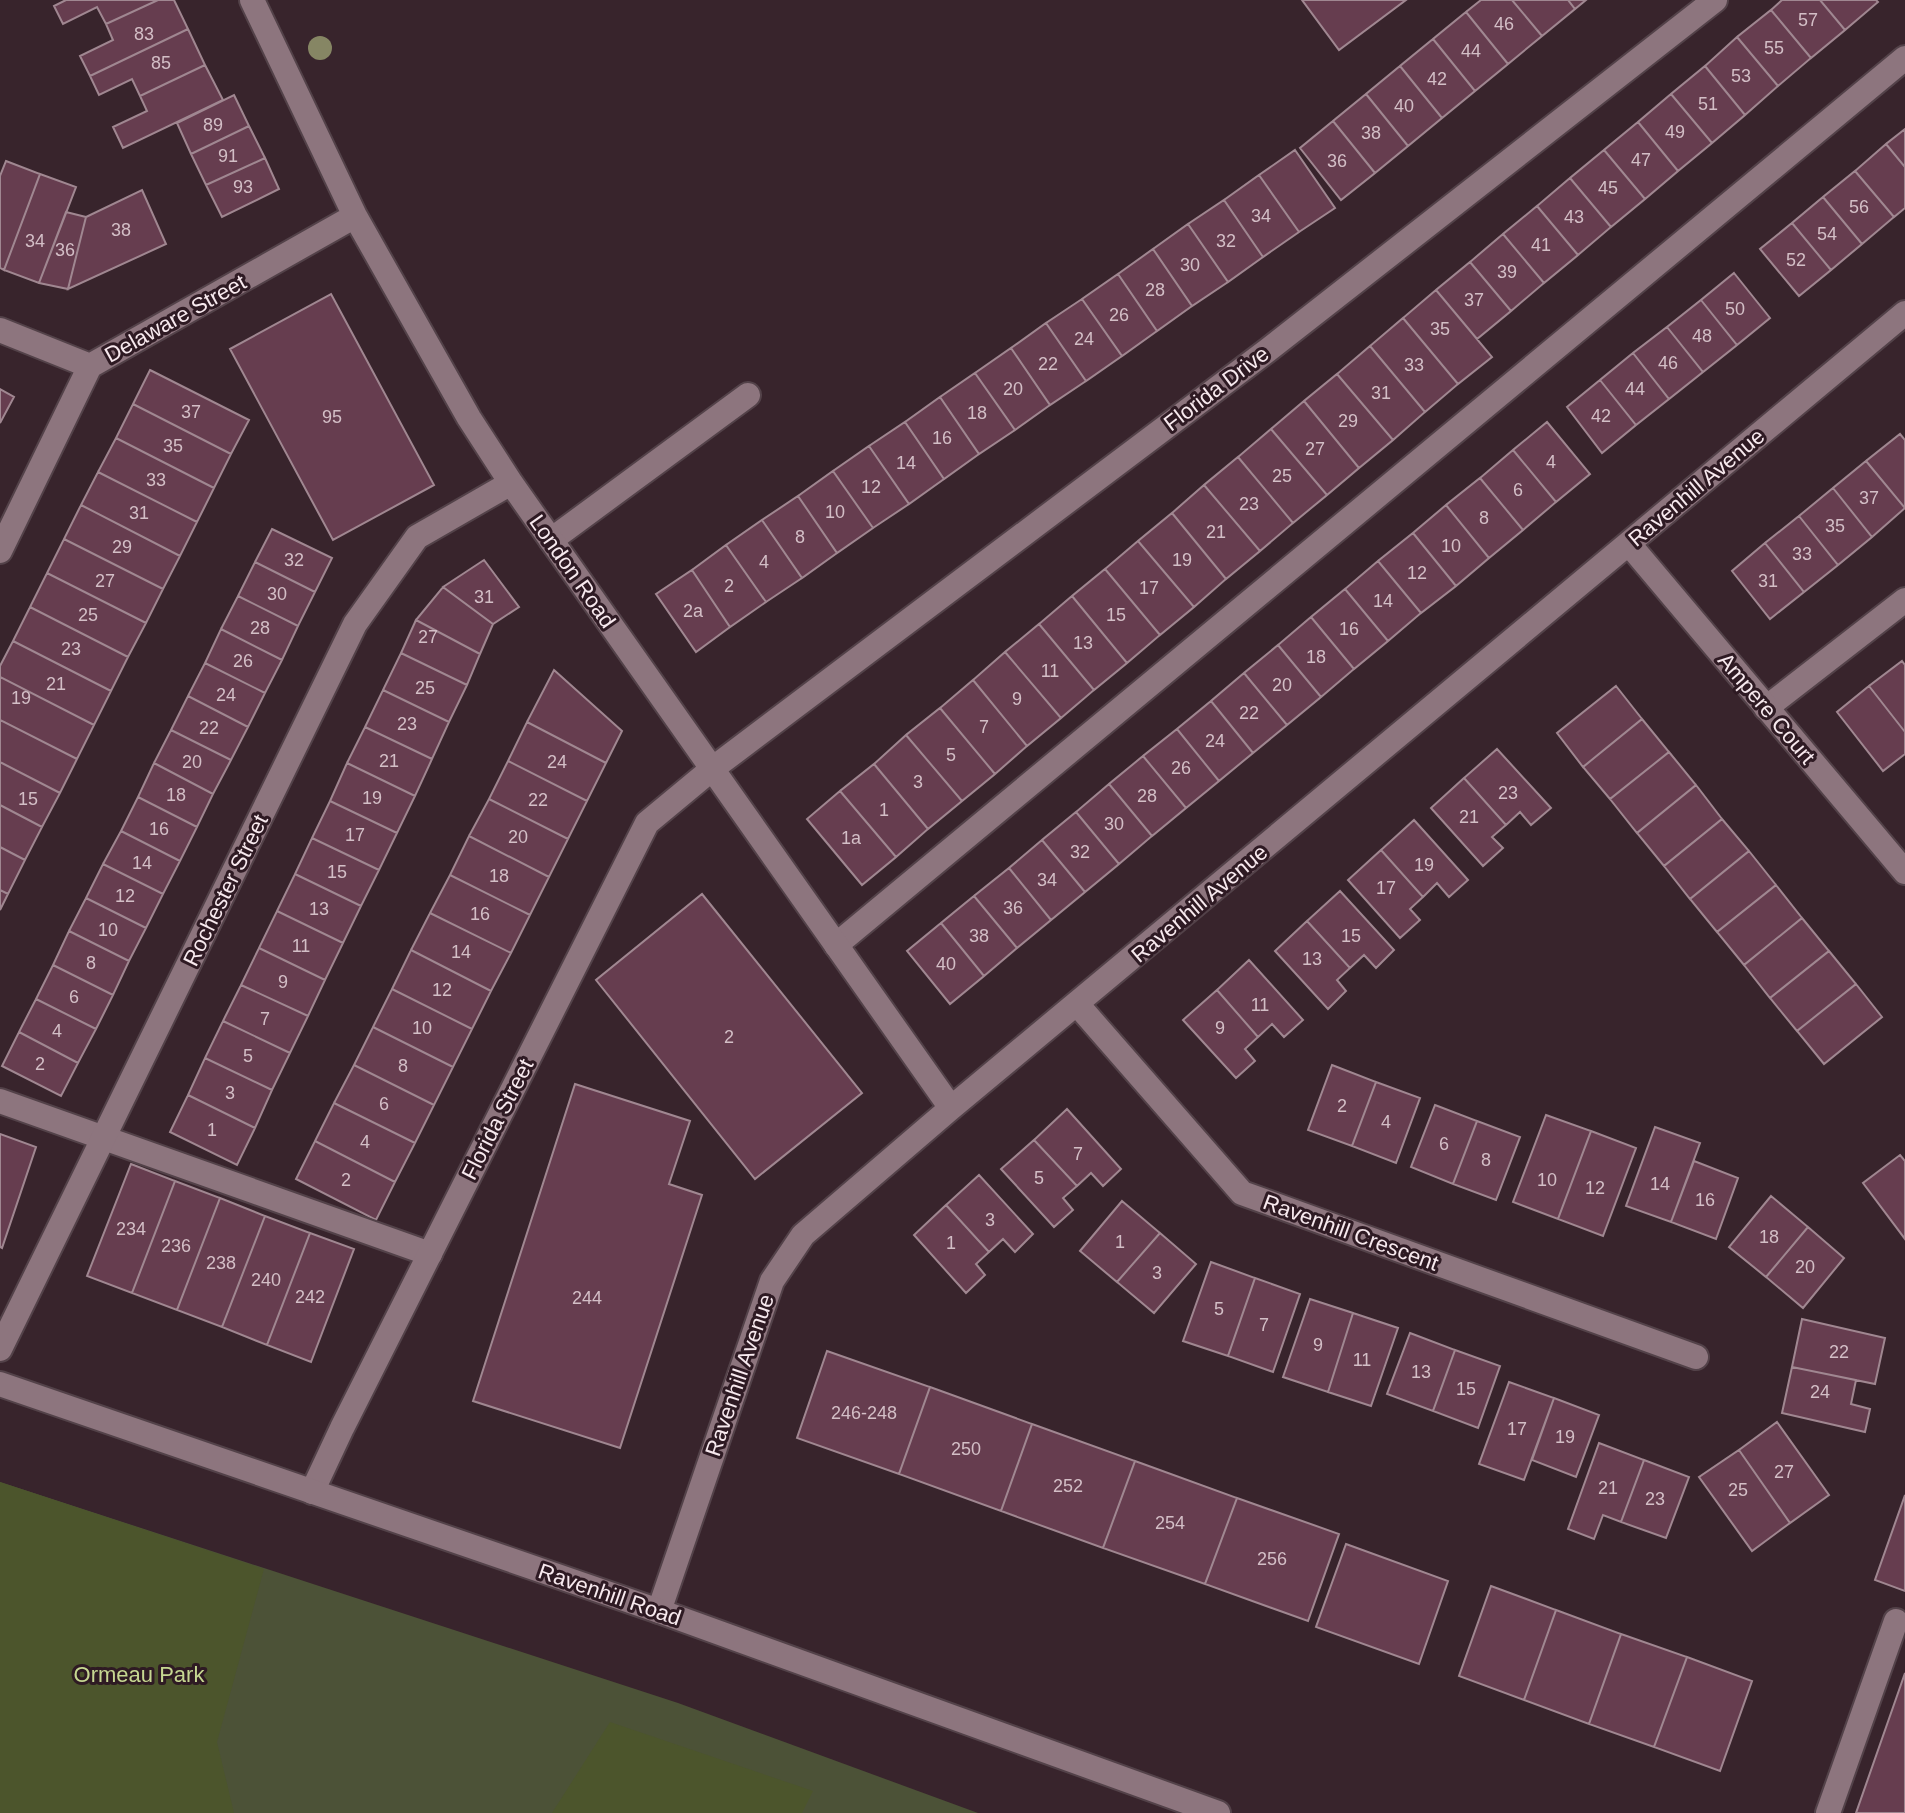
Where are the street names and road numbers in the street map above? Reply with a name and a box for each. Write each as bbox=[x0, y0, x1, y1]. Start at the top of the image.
street label: Delaware Street bbox=[100, 269, 250, 368]
street label: Florida Drive bbox=[1159, 341, 1274, 436]
street label: Ravenhill Avenue bbox=[1623, 423, 1769, 551]
street label: London Road bbox=[524, 510, 621, 633]
street label: Ampere Court bbox=[1713, 648, 1820, 769]
street label: Rochester Street bbox=[178, 811, 273, 970]
street label: Ravenhill Avenue bbox=[1126, 839, 1272, 967]
street label: Florida Street bbox=[456, 1055, 539, 1184]
street label: Ravenhill Crescent bbox=[1260, 1189, 1442, 1276]
street label: Ravenhill Avenue bbox=[700, 1291, 779, 1459]
street label: Ravenhill Road bbox=[535, 1558, 684, 1631]

